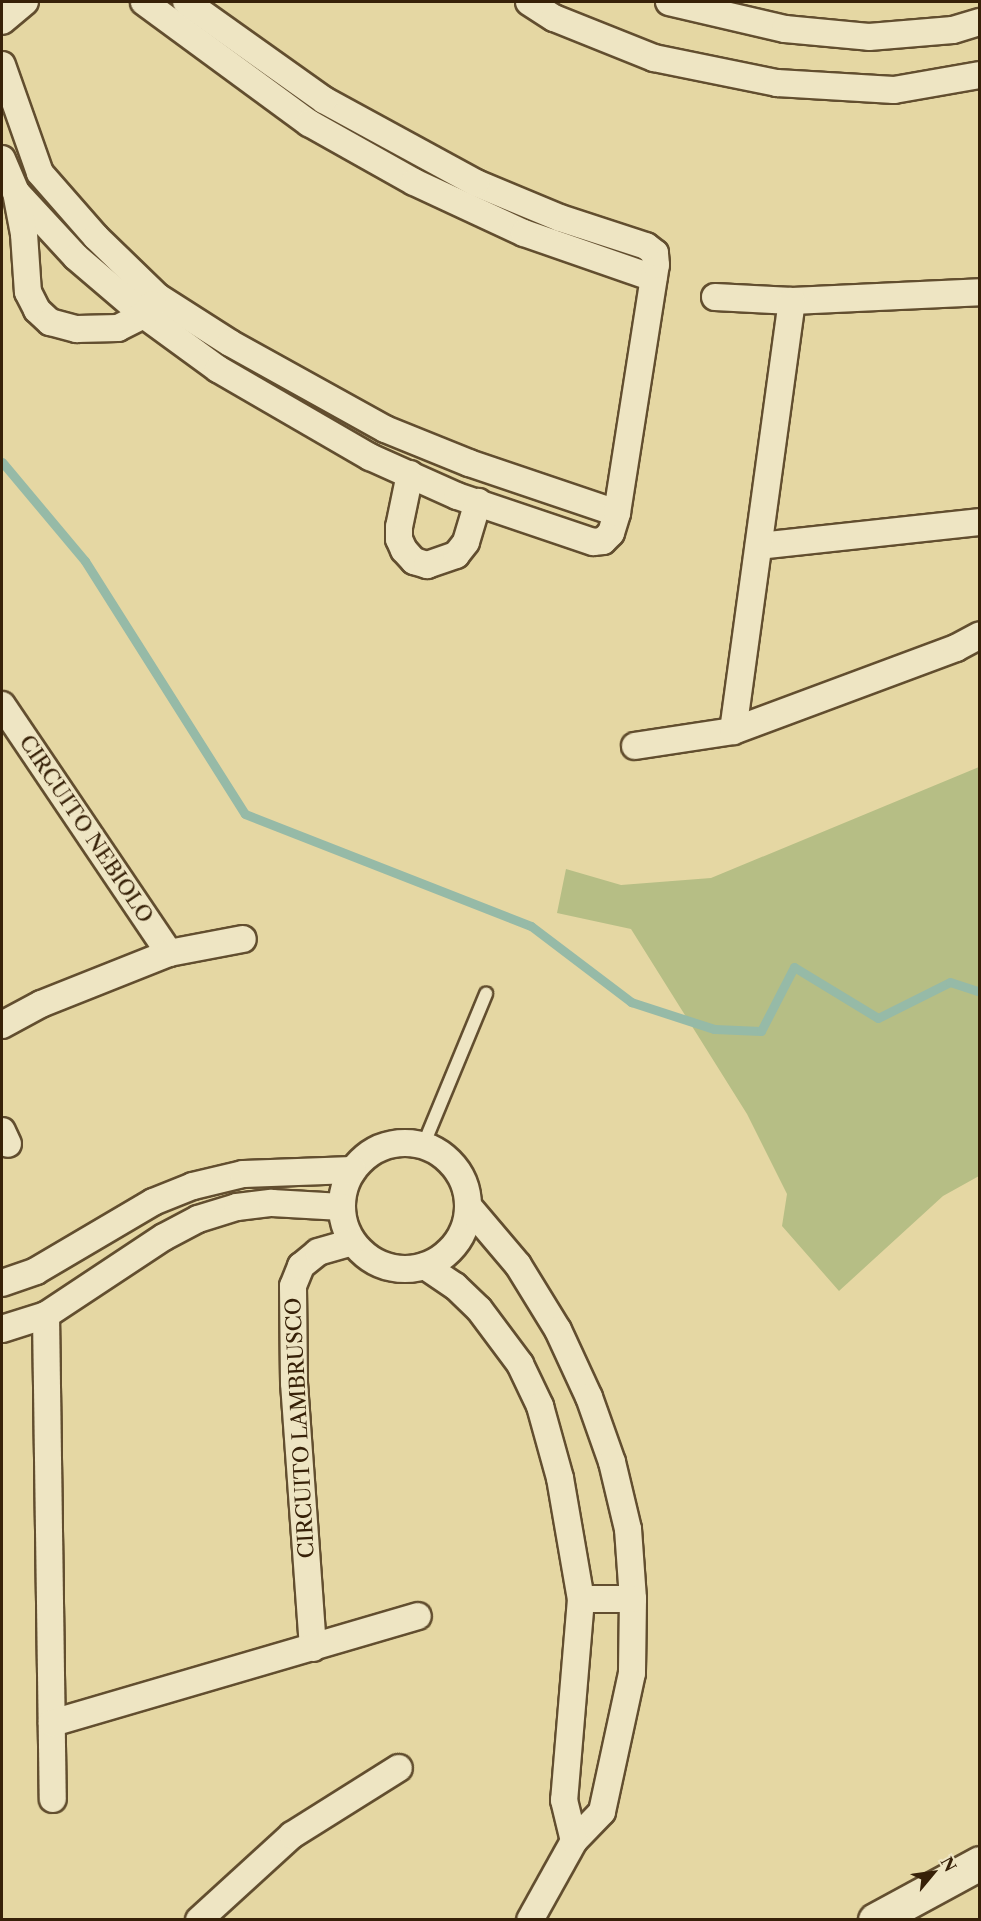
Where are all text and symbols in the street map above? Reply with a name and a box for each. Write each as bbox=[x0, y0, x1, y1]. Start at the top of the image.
street label: CIRCUITO NEBIOLO bbox=[14, 730, 158, 928]
street label: CIRCUITO LAMBRUSCO bbox=[281, 1297, 319, 1559]
north arrow bbox=[903, 1843, 963, 1903]
text: N bbox=[937, 1853, 961, 1875]

